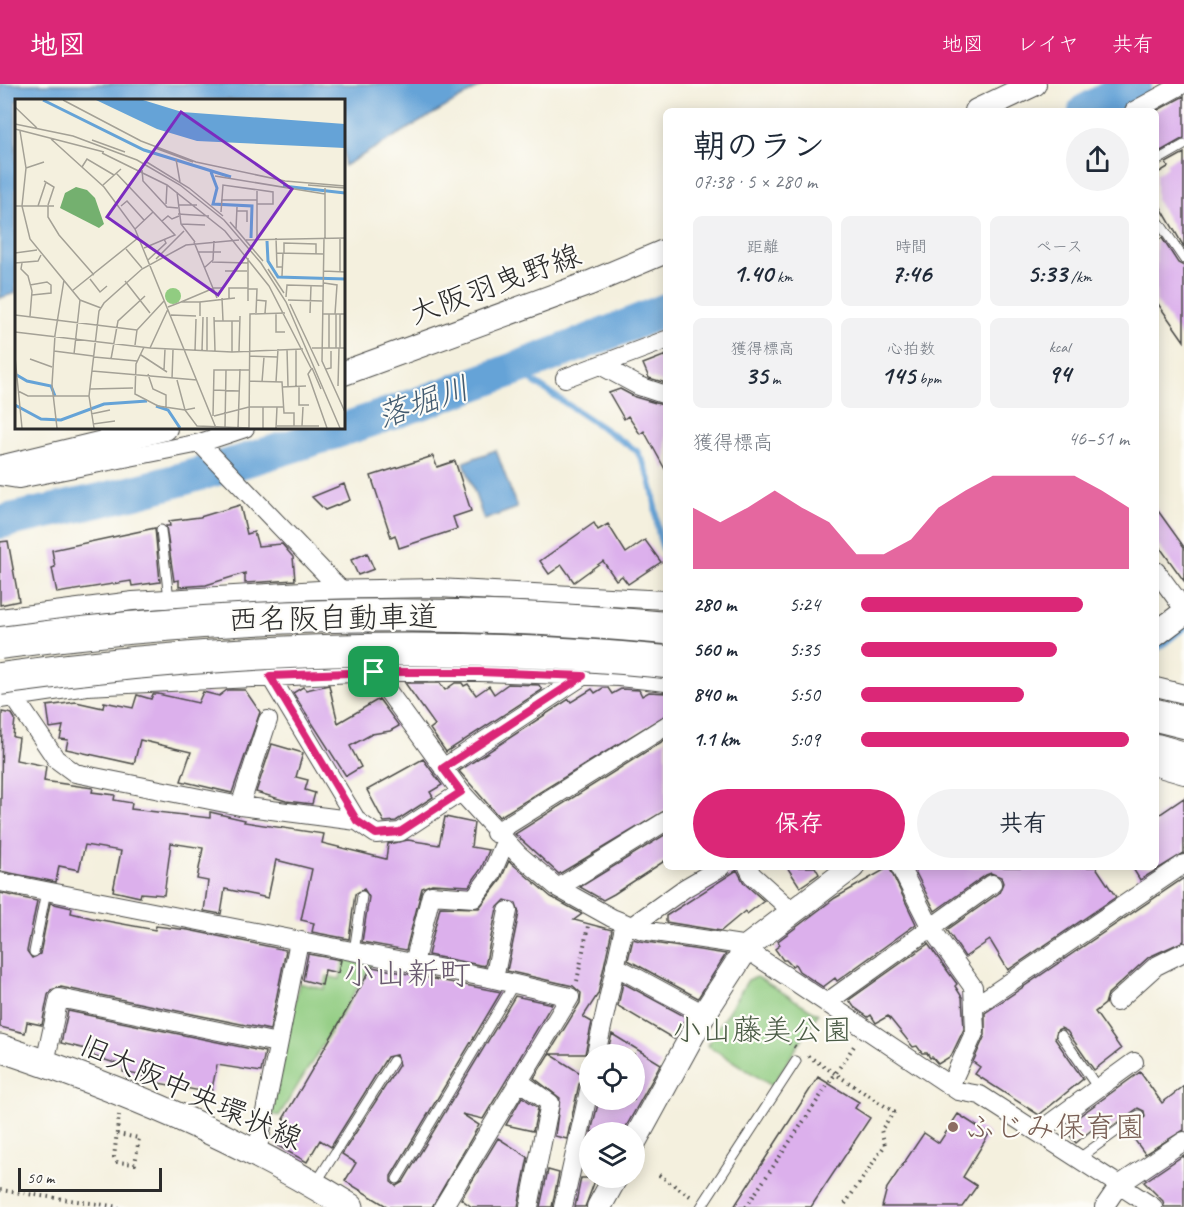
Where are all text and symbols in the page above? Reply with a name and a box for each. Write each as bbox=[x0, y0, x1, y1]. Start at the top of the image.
text: 地図 bbox=[30, 27, 86, 62]
text: 地図 bbox=[942, 31, 984, 57]
text: レイヤ bbox=[1017, 31, 1079, 57]
text: 共有 bbox=[1112, 31, 1154, 57]
inset map bbox=[15, 99, 345, 429]
text: 朝のラン bbox=[693, 125, 825, 167]
button: share bbox=[1066, 128, 1129, 191]
text: 07:38 · 5 × 280 m bbox=[693, 169, 817, 194]
street label: 大阪羽曳野線 bbox=[404, 235, 586, 333]
text: 距離 bbox=[747, 237, 779, 257]
text: 時間 bbox=[895, 237, 927, 257]
text: ペース bbox=[1036, 237, 1083, 257]
text: 1.40 bbox=[733, 257, 773, 290]
text: 7:46 bbox=[891, 257, 931, 290]
text: 5:33 bbox=[1027, 257, 1067, 290]
text: km bbox=[773, 267, 793, 287]
text: /km bbox=[1067, 267, 1092, 287]
text: kcal bbox=[1049, 337, 1070, 357]
text: 獲得標高 bbox=[731, 339, 795, 359]
text: 心拍数 bbox=[887, 339, 935, 359]
text: 94 bbox=[1048, 357, 1071, 390]
text: 35 bbox=[745, 359, 768, 392]
text: 145 bbox=[881, 359, 915, 392]
water label: 落堀川 bbox=[371, 367, 475, 437]
text: m bbox=[768, 369, 781, 389]
text: bpm bbox=[915, 369, 941, 389]
text: 46–51 m bbox=[1068, 426, 1129, 451]
text: 獲得標高 bbox=[693, 430, 773, 455]
text: 280 m bbox=[693, 592, 736, 617]
text: 5:24 bbox=[789, 592, 820, 617]
street label: 西名阪自動車道 bbox=[228, 597, 438, 639]
text: 560 m bbox=[693, 637, 736, 662]
text: 5:35 bbox=[789, 637, 820, 662]
pin bbox=[348, 646, 399, 697]
icon: arrive bbox=[357, 655, 390, 688]
text: 840 m bbox=[693, 682, 736, 707]
text: 5:50 bbox=[789, 682, 820, 707]
text: 1.1 km bbox=[693, 727, 740, 752]
text: 5:09 bbox=[789, 727, 820, 752]
button: 保存 bbox=[693, 789, 905, 858]
button: 共有 bbox=[917, 789, 1129, 858]
district label: 小山新町 bbox=[343, 953, 471, 994]
park label: 小山藤美公園 bbox=[672, 1011, 852, 1049]
street label: 旧大阪中央環状線 bbox=[74, 1026, 308, 1158]
map controls bbox=[579, 1044, 645, 1188]
button: locate bbox=[579, 1044, 645, 1110]
place label: ふじみ保育園 bbox=[965, 1108, 1145, 1146]
marker: ふじみ保育園 bbox=[946, 1120, 960, 1134]
button: layers bbox=[579, 1122, 645, 1188]
scale bar bbox=[18, 1165, 162, 1192]
text: 50 m bbox=[27, 1168, 54, 1188]

